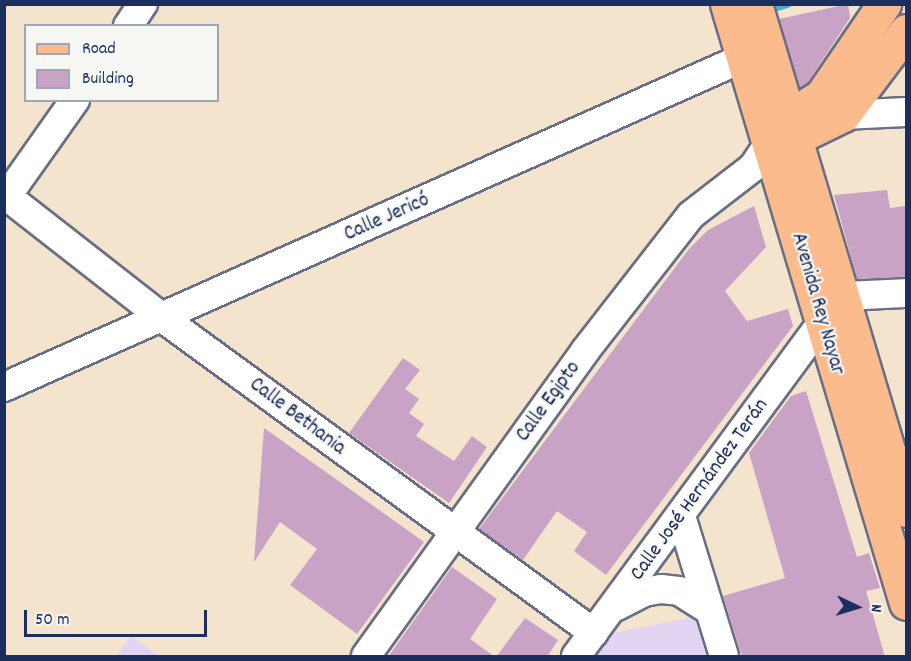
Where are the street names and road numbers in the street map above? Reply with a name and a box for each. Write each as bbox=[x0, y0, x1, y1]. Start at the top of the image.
street label: Calle Jericó bbox=[341, 188, 433, 248]
street label: Avenida Rey Nayar bbox=[785, 230, 849, 378]
street label: Calle Egipto bbox=[511, 357, 587, 447]
street label: Calle Bethania bbox=[244, 373, 350, 461]
street label: Calle José Hernández Terán bbox=[625, 394, 775, 586]

